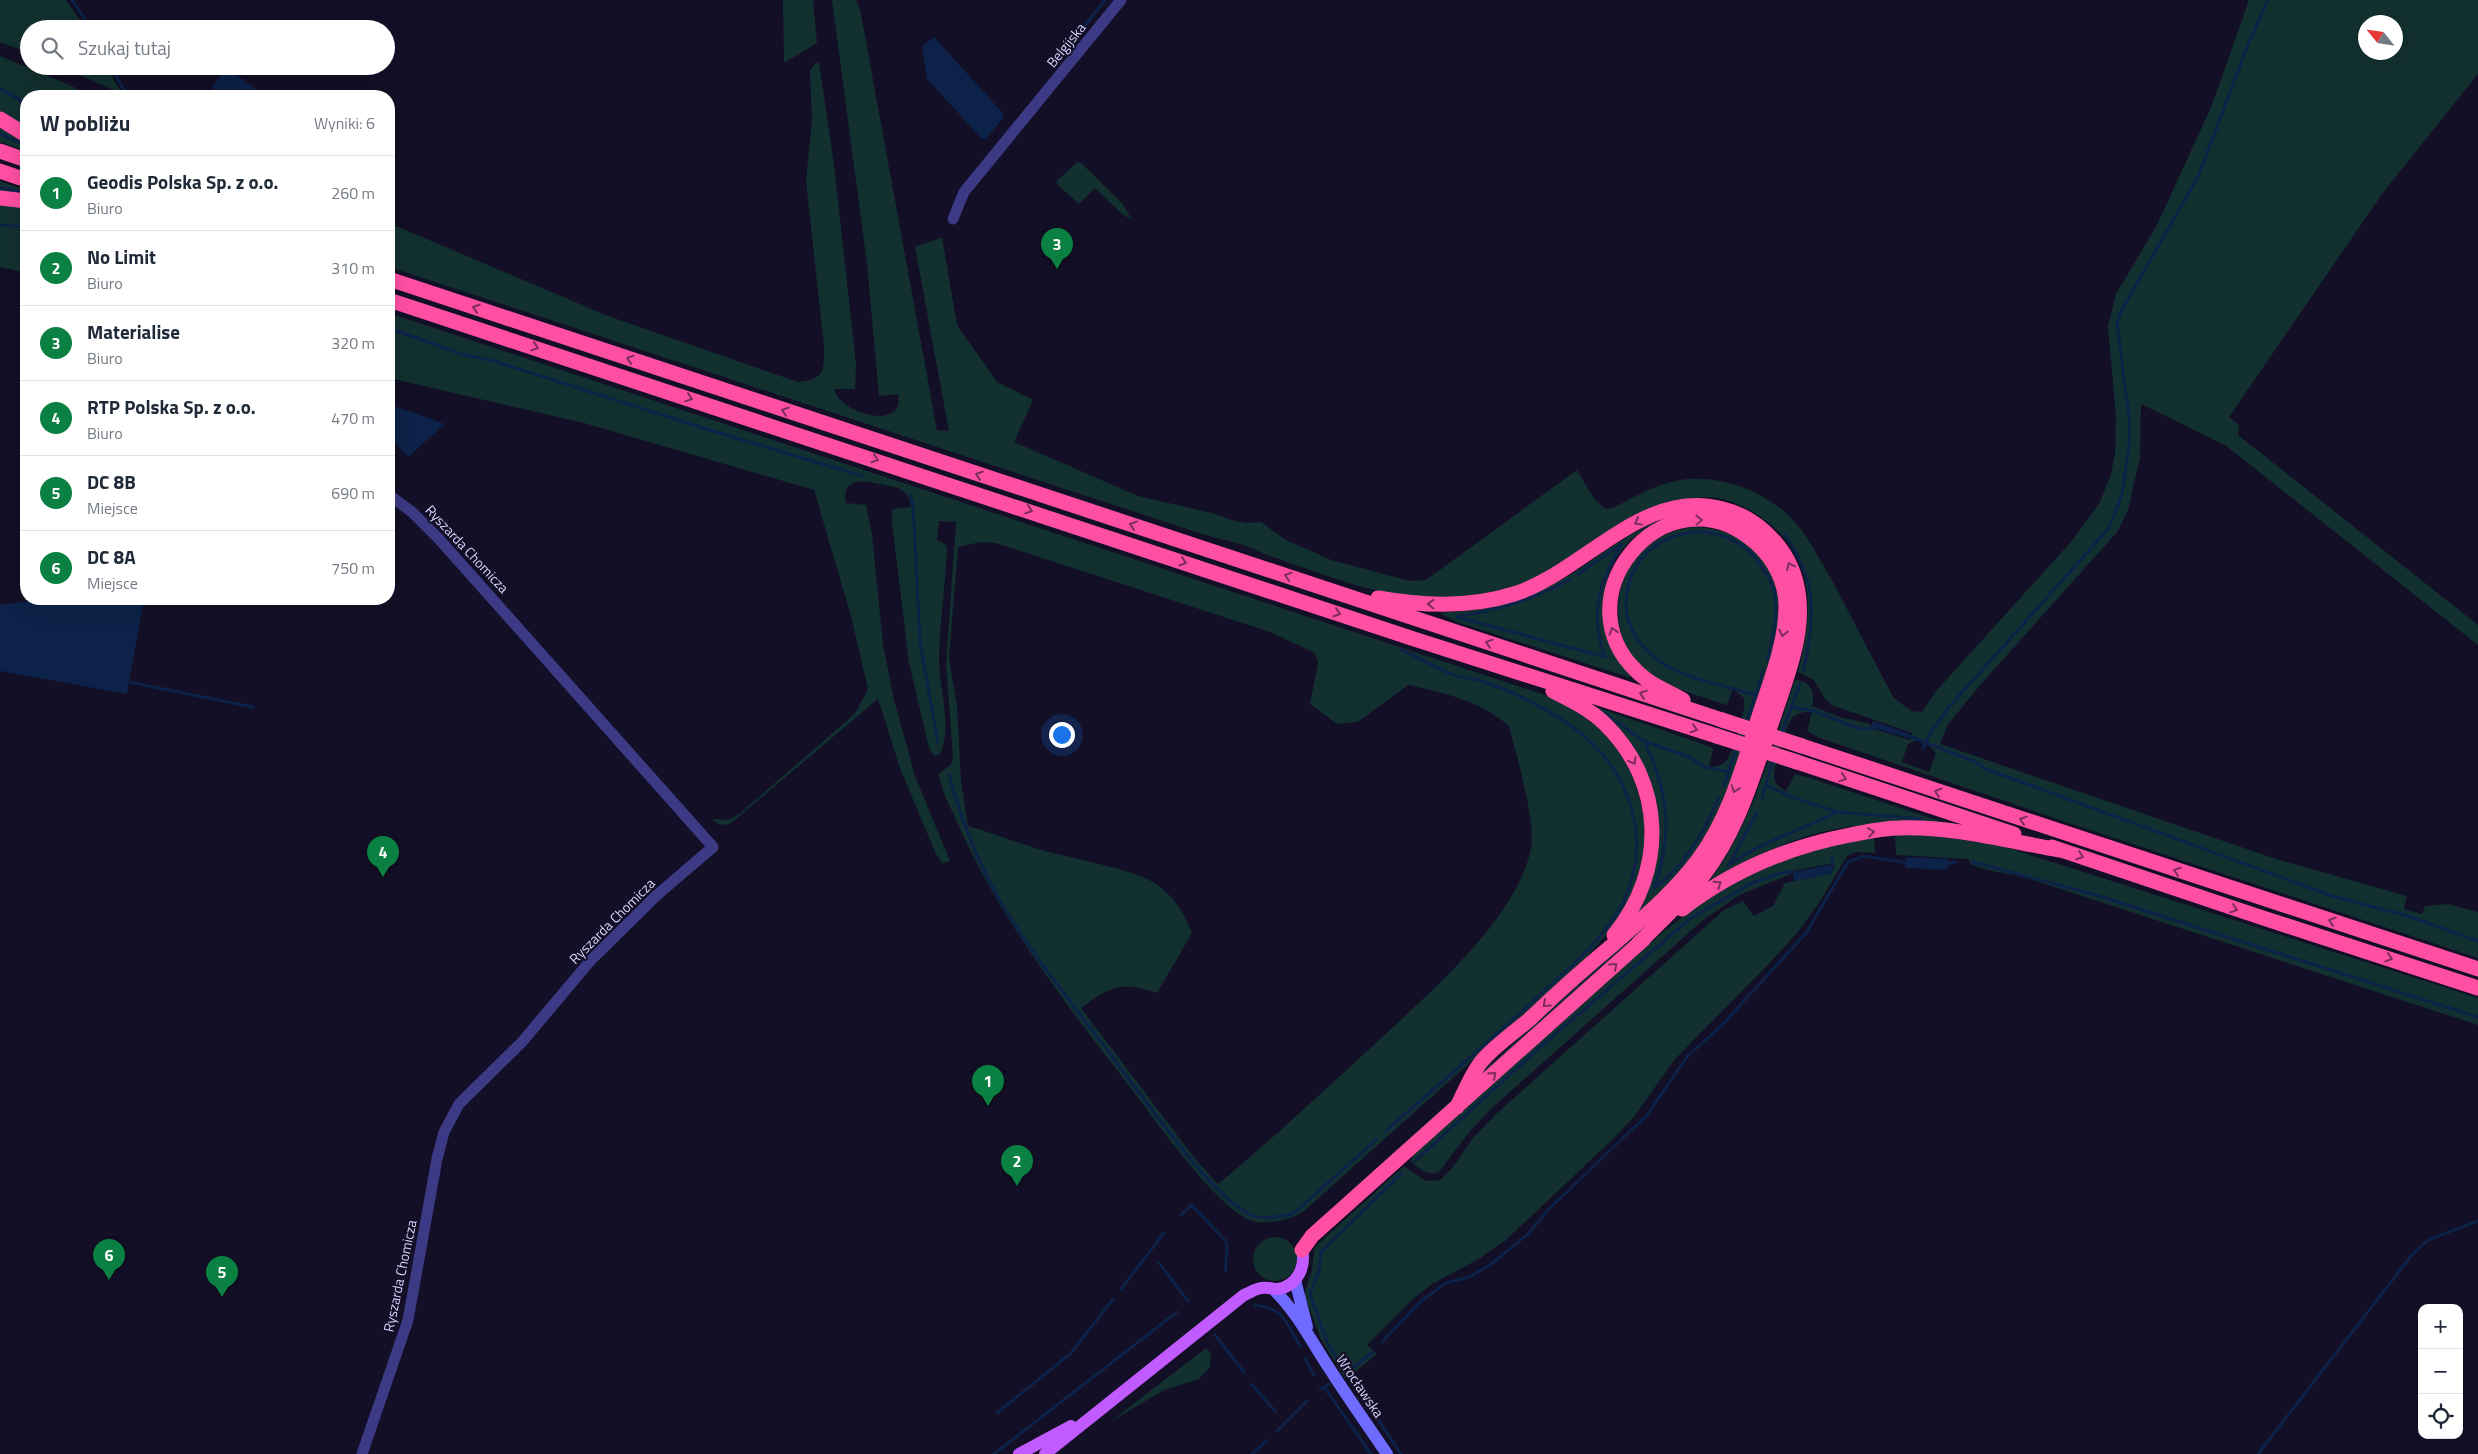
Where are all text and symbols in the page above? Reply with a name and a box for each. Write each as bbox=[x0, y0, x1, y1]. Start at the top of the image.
north arrow bbox=[2358, 15, 2403, 60]
street label: Belgijska bbox=[1041, 18, 1090, 72]
search box bbox=[20, 20, 395, 75]
text: Szukaj tutaj bbox=[78, 33, 171, 62]
icon: search bbox=[38, 34, 66, 62]
text: W pobliżu bbox=[40, 107, 130, 139]
text: Wyniki: 6 bbox=[314, 111, 375, 135]
text: Geodis Polska Sp. z o.o. bbox=[87, 167, 278, 196]
text: 1 bbox=[52, 181, 60, 205]
text: 260 m bbox=[331, 181, 375, 205]
text: Biuro bbox=[87, 196, 123, 220]
pin: 3 bbox=[1041, 228, 1073, 269]
text: No Limit bbox=[87, 242, 156, 271]
text: 2 bbox=[52, 256, 60, 280]
text: 310 m bbox=[331, 256, 375, 280]
text: Biuro bbox=[87, 271, 123, 295]
one-way arrow bbox=[472, 304, 481, 314]
text: Materialise bbox=[87, 317, 180, 346]
text: 3 bbox=[52, 331, 60, 355]
text: 320 m bbox=[331, 331, 375, 355]
one-way arrow bbox=[530, 342, 539, 352]
text: Biuro bbox=[87, 346, 123, 370]
one-way arrow bbox=[627, 355, 635, 365]
text: RTP Polska Sp. z o.o. bbox=[87, 392, 256, 421]
one-way arrow bbox=[685, 392, 693, 402]
text: 4 bbox=[52, 406, 60, 430]
text: 470 m bbox=[331, 406, 375, 430]
one-way arrow bbox=[781, 406, 789, 416]
text: Biuro bbox=[87, 421, 123, 445]
one-way arrow bbox=[870, 454, 879, 464]
text: DC 8B bbox=[87, 467, 136, 496]
one-way arrow bbox=[975, 471, 984, 481]
text: 5 bbox=[52, 481, 60, 505]
text: 690 m bbox=[331, 481, 375, 505]
text: Miejsce bbox=[87, 496, 138, 520]
street label: Ryszarda Chomicza bbox=[421, 500, 514, 598]
one-way arrow bbox=[1024, 504, 1033, 514]
one-way arrow bbox=[1696, 515, 1704, 525]
one-way arrow bbox=[1635, 516, 1644, 526]
one-way arrow bbox=[1130, 521, 1138, 531]
text: DC 8A bbox=[87, 542, 136, 571]
text: 6 bbox=[52, 556, 60, 580]
text: 750 m bbox=[331, 556, 375, 580]
one-way arrow bbox=[1179, 556, 1187, 566]
one-way arrow bbox=[1786, 562, 1797, 571]
text: Miejsce bbox=[87, 571, 138, 595]
one-way arrow bbox=[1284, 572, 1293, 582]
one-way arrow bbox=[1427, 599, 1435, 610]
one-way arrow bbox=[1333, 607, 1341, 617]
one-way arrow bbox=[1609, 627, 1619, 635]
one-way arrow bbox=[1779, 629, 1789, 638]
one-way arrow bbox=[1485, 638, 1493, 648]
one-way arrow bbox=[1639, 690, 1647, 700]
your location bbox=[1049, 722, 1075, 748]
one-way arrow bbox=[1689, 723, 1698, 733]
one-way arrow bbox=[1627, 755, 1637, 764]
one-way arrow bbox=[1838, 772, 1847, 782]
one-way arrow bbox=[1731, 784, 1741, 792]
one-way arrow bbox=[1935, 788, 1943, 798]
one-way arrow bbox=[2019, 816, 2028, 826]
one-way arrow bbox=[1867, 827, 1875, 838]
pin: 4 bbox=[367, 836, 399, 877]
one-way arrow bbox=[2075, 851, 2084, 861]
one-way arrow bbox=[2174, 866, 2182, 876]
street label: Ryszarda Chomicza bbox=[564, 873, 659, 968]
one-way arrow bbox=[1712, 881, 1722, 890]
one-way arrow bbox=[2229, 903, 2238, 913]
one-way arrow bbox=[2328, 917, 2337, 927]
one-way arrow bbox=[2384, 953, 2392, 963]
one-way arrow bbox=[1608, 963, 1617, 972]
one-way arrow bbox=[1542, 998, 1551, 1007]
pin: 1 bbox=[972, 1065, 1004, 1106]
one-way arrow bbox=[1487, 1071, 1496, 1080]
pin: 2 bbox=[1001, 1145, 1033, 1186]
street label: Ryszarda Chomicza bbox=[377, 1218, 422, 1334]
pin: 6 bbox=[93, 1239, 125, 1280]
pin: 5 bbox=[206, 1256, 238, 1297]
map controls bbox=[2418, 1304, 2463, 1439]
button: + bbox=[2418, 1304, 2463, 1349]
button: − bbox=[2418, 1349, 2463, 1394]
street label: Wrocławska bbox=[1331, 1350, 1389, 1422]
button: locate bbox=[2418, 1394, 2463, 1439]

